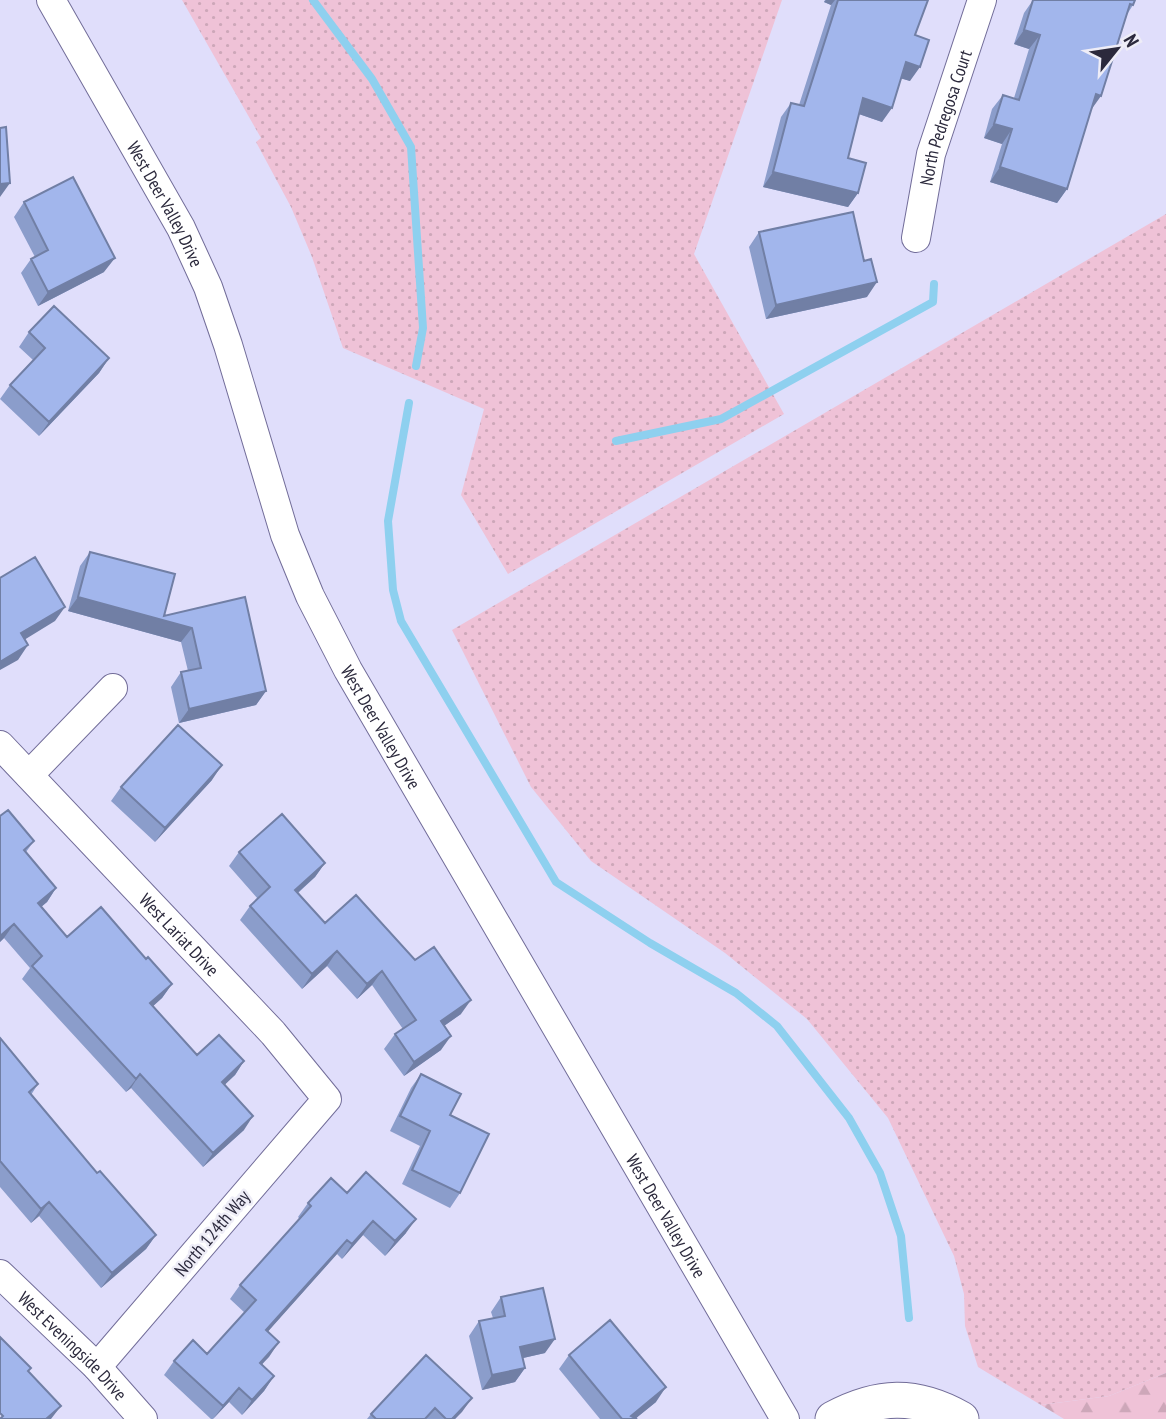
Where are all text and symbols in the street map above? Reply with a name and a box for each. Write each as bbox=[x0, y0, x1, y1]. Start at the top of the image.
north arrow bbox=[1082, 14, 1152, 84]
text: N bbox=[1119, 30, 1145, 51]
street label: North Pedregosa Court bbox=[914, 47, 976, 187]
street label: West Deer Valley Drive bbox=[122, 137, 209, 270]
street label: West Deer Valley Drive bbox=[336, 661, 426, 793]
street label: West Lariat Drive bbox=[135, 888, 224, 981]
street label: West Deer Valley Drive bbox=[621, 1150, 711, 1282]
street label: North 124th Way bbox=[169, 1185, 255, 1281]
street label: West Eveningside Drive bbox=[13, 1286, 132, 1405]

